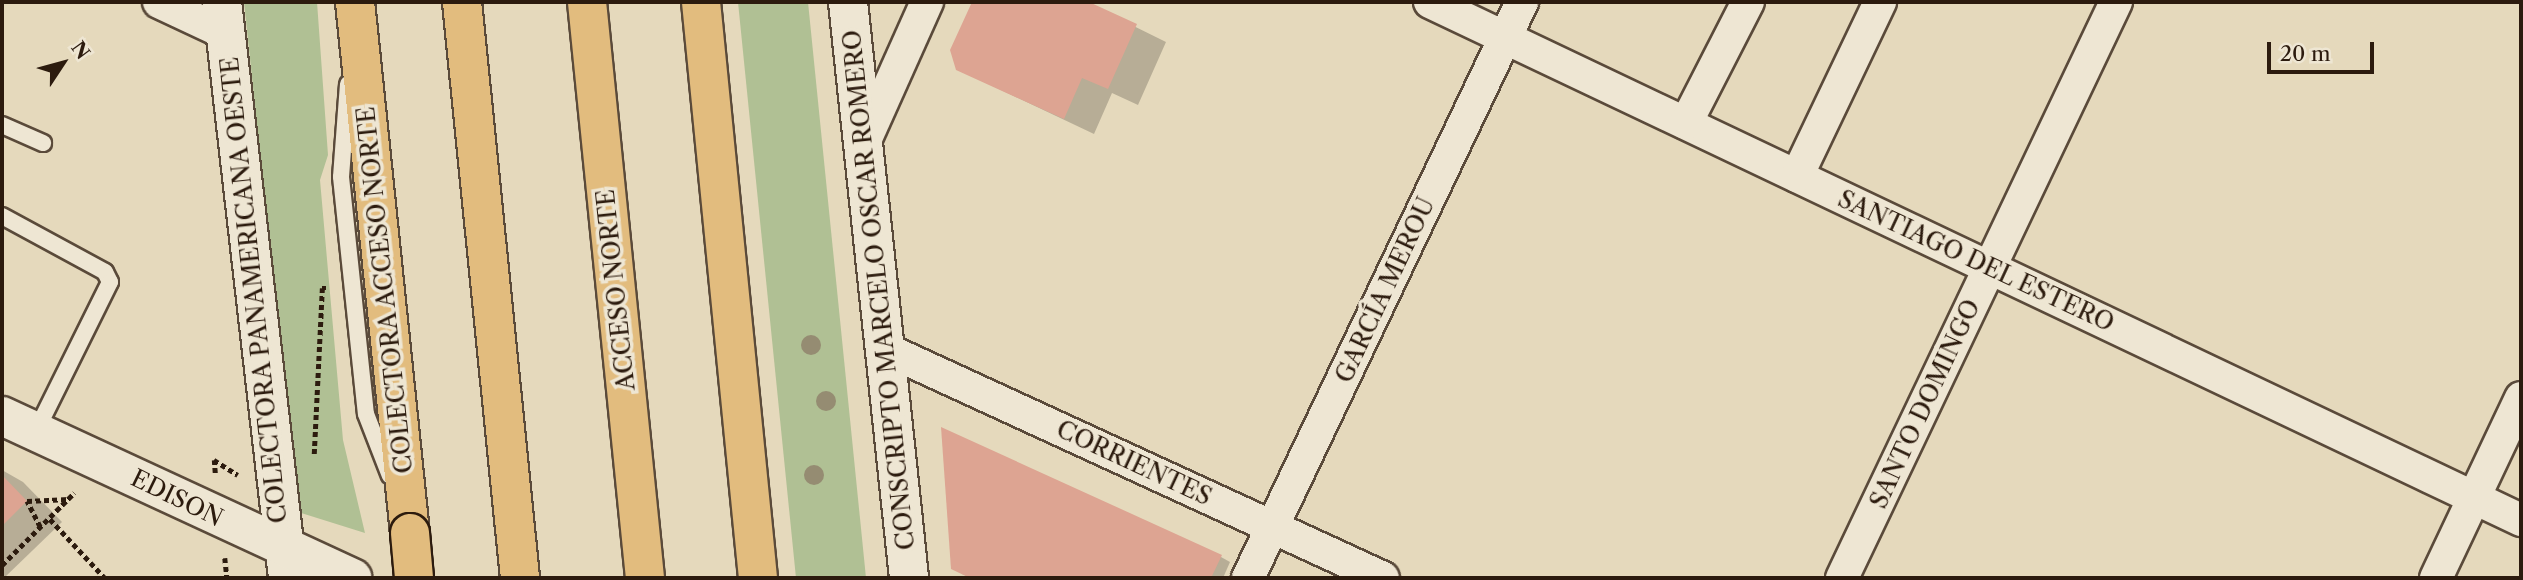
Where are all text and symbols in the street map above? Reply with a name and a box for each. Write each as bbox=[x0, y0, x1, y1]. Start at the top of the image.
north arrow bbox=[28, 28, 98, 98]
street label: CONSCRIPTO MARCELO OSCAR ROMERO bbox=[837, 28, 921, 552]
scale bar bbox=[2271, 28, 2378, 72]
text: N bbox=[66, 37, 95, 64]
text: 20 m bbox=[2280, 41, 2331, 66]
street label: COLECTORA PANAMERICANA OESTE bbox=[215, 54, 293, 526]
street label: COLECTORA ACCESO NORTE bbox=[351, 104, 419, 476]
street label: SANTIAGO DEL ESTERO bbox=[1833, 184, 2119, 338]
street label: ACCESO NORTE bbox=[591, 188, 641, 392]
street label: GARCÍA MEROU bbox=[1329, 192, 1441, 388]
street label: SANTO DOMINGO bbox=[1864, 295, 1986, 513]
street label: CORRIENTES bbox=[1052, 415, 1216, 511]
street label: EDISON bbox=[126, 463, 228, 533]

